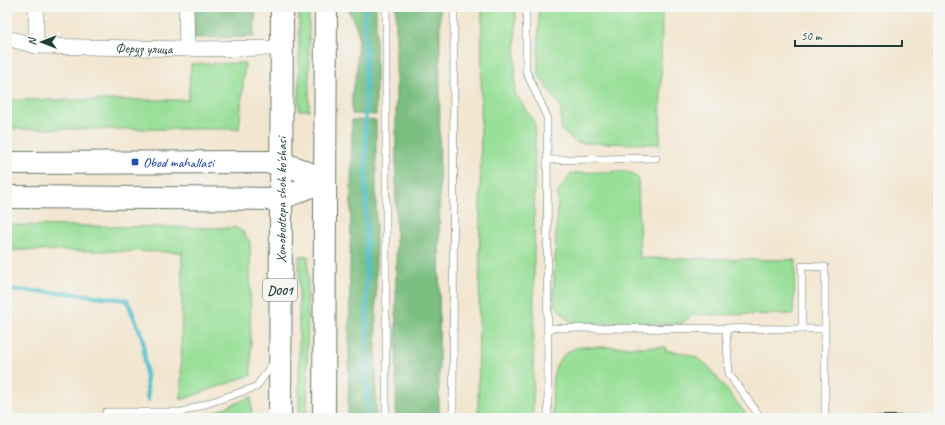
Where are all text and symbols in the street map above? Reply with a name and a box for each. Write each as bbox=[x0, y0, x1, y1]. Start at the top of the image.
north arrow bbox=[22, 22, 62, 62]
scale bar bbox=[795, 22, 902, 48]
text: 50 m bbox=[801, 28, 823, 44]
text: N bbox=[25, 36, 39, 45]
street label: Феруз улица bbox=[115, 40, 174, 58]
street label: Xonobodtepa shoh ko'chasi bbox=[273, 135, 290, 263]
place label: Obod mahallasi bbox=[143, 154, 216, 171]
marker: Obod mahallasi bbox=[130, 157, 140, 167]
road number: D001 bbox=[263, 279, 297, 301]

